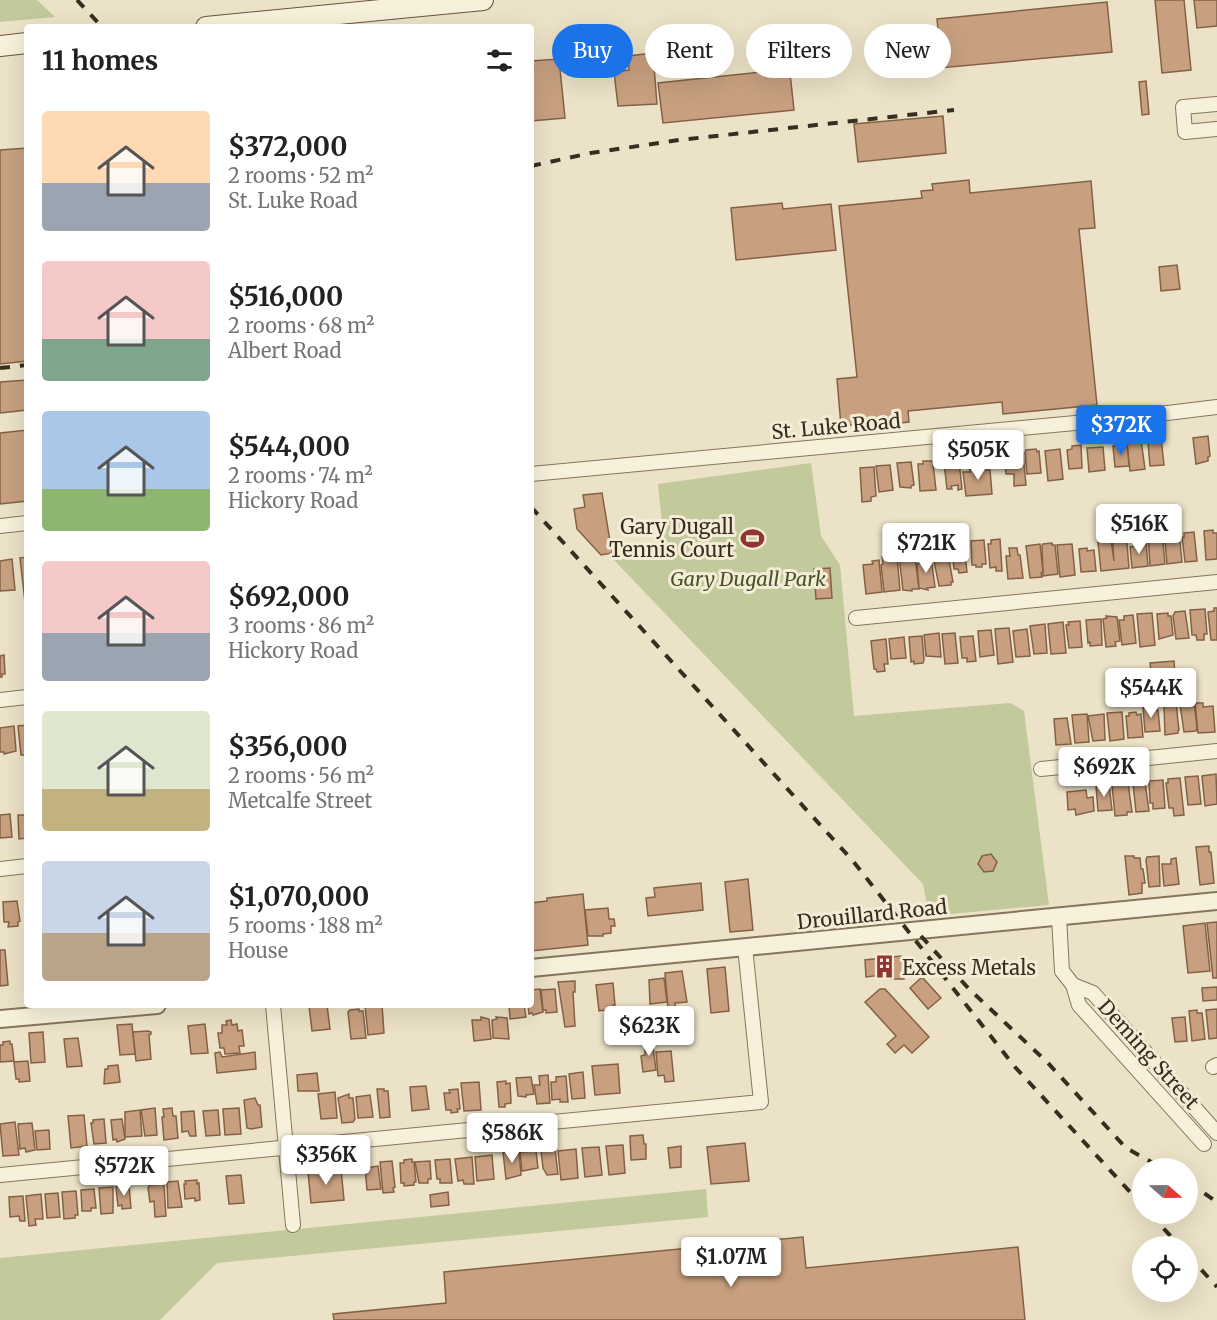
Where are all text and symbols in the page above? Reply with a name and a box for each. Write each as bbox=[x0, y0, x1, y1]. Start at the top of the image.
chip: Buy bbox=[552, 24, 633, 78]
chip: Rent bbox=[645, 24, 734, 78]
chip: Filters bbox=[746, 24, 852, 78]
chip: New bbox=[864, 24, 951, 78]
text: 11 homes bbox=[42, 44, 158, 77]
icon: filters bbox=[483, 44, 516, 77]
text: $372,000 bbox=[228, 130, 347, 163]
icon: home bbox=[90, 135, 162, 207]
text: 2 rooms · 52 m² bbox=[228, 163, 373, 188]
text: St. Luke Road bbox=[228, 188, 358, 213]
text: $516,000 bbox=[228, 280, 343, 313]
icon: home bbox=[90, 285, 162, 357]
text: 2 rooms · 68 m² bbox=[228, 313, 375, 338]
text: Albert Road bbox=[228, 338, 341, 363]
pin: $372K bbox=[1079, 405, 1163, 456]
street label: St. Luke Road bbox=[770, 408, 902, 444]
text: $372K bbox=[1090, 412, 1152, 437]
text: $544,000 bbox=[228, 430, 350, 463]
pin: $505K bbox=[936, 430, 1020, 481]
icon: home bbox=[90, 435, 162, 507]
text: $505K bbox=[947, 437, 1009, 462]
text: 2 rooms · 74 m² bbox=[228, 463, 373, 488]
text: Hickory Road bbox=[228, 488, 358, 513]
pin: $516K bbox=[1097, 504, 1181, 555]
text: $516K bbox=[1110, 511, 1168, 536]
place label: Gary Dugall Tennis Court bbox=[609, 514, 734, 562]
pin: $721K bbox=[884, 523, 968, 574]
sports icon: Gary Dugall Tennis Court bbox=[739, 525, 765, 551]
text: $721K bbox=[896, 530, 956, 555]
park label: Gary Dugall Park bbox=[670, 566, 826, 591]
text: $692,000 bbox=[228, 580, 349, 613]
icon: home bbox=[90, 585, 162, 657]
text: 3 rooms · 86 m² bbox=[228, 613, 374, 638]
text: Hickory Road bbox=[228, 638, 358, 663]
pin: $544K bbox=[1109, 668, 1193, 719]
text: $544K bbox=[1119, 675, 1183, 700]
text: $356,000 bbox=[228, 730, 347, 763]
icon: home bbox=[90, 735, 162, 807]
pin: $692K bbox=[1062, 747, 1146, 798]
text: $692K bbox=[1072, 754, 1136, 779]
text: 2 rooms · 56 m² bbox=[228, 763, 374, 788]
text: Metcalfe Street bbox=[228, 788, 372, 813]
text: $1,070,000 bbox=[228, 880, 369, 913]
icon: home bbox=[90, 885, 162, 957]
street label: Drouillard Road bbox=[796, 894, 948, 934]
text: 5 rooms · 188 m² bbox=[228, 913, 383, 938]
text: House bbox=[228, 938, 288, 963]
building icon: Excess Metals bbox=[871, 954, 897, 980]
place label: Excess Metals bbox=[902, 955, 1036, 980]
street label: Deming Street bbox=[1093, 994, 1205, 1114]
pin: $623K bbox=[607, 1006, 691, 1057]
text: $623K bbox=[618, 1013, 680, 1038]
pin: $586K bbox=[470, 1113, 554, 1164]
text: $586K bbox=[481, 1120, 543, 1145]
pin: $356K bbox=[284, 1135, 368, 1186]
text: $356K bbox=[295, 1142, 357, 1167]
pin: $572K bbox=[82, 1146, 166, 1197]
text: $572K bbox=[93, 1153, 155, 1178]
north arrow bbox=[1132, 1158, 1198, 1224]
map controls bbox=[1132, 1158, 1198, 1302]
button: locate bbox=[1132, 1236, 1198, 1302]
pin: $1.07M bbox=[682, 1237, 780, 1288]
text: $1.07M bbox=[695, 1244, 767, 1269]

